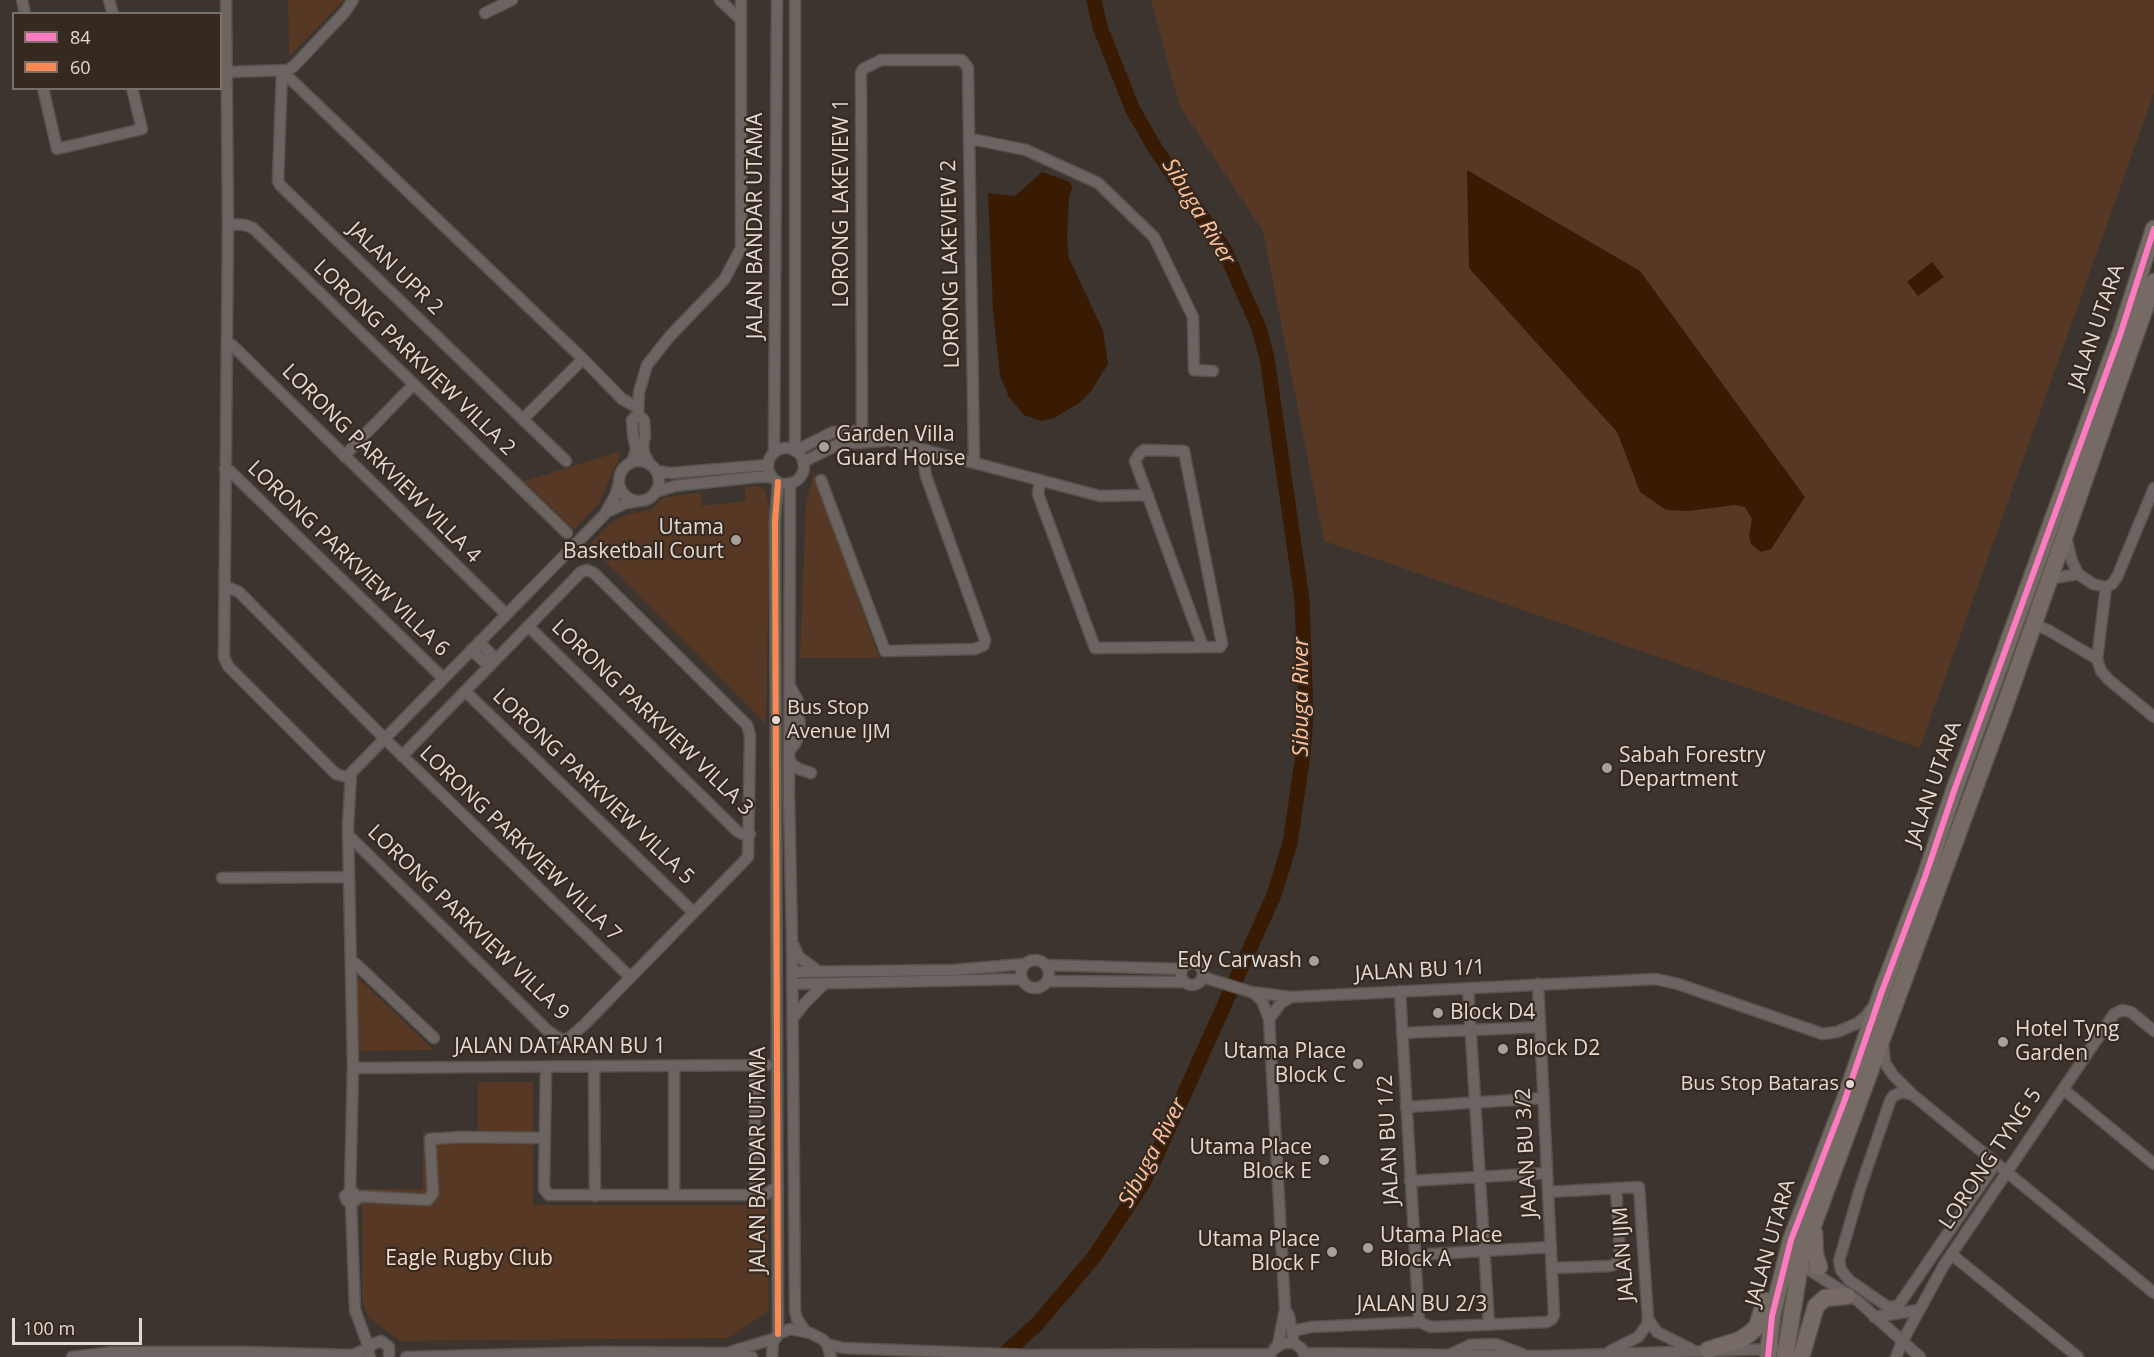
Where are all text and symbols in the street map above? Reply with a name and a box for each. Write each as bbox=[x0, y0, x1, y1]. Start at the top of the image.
legend bbox=[12, 12, 222, 90]
text: 84 bbox=[70, 25, 91, 49]
text: 60 bbox=[70, 55, 91, 79]
street label: LORONG LAKEVIEW 1 bbox=[829, 99, 855, 307]
street label: JALAN BANDAR UTAMA bbox=[743, 113, 769, 339]
water label: Sibuga River bbox=[1156, 154, 1240, 270]
street label: LORONG LAKEVIEW 2 bbox=[937, 159, 965, 369]
street label: JALAN UPR 2 bbox=[342, 217, 448, 321]
street label: LORONG PARKVIEW VILLA 2 bbox=[308, 255, 520, 461]
street label: JALAN UTARA bbox=[2064, 261, 2130, 393]
street label: LORONG PARKVIEW VILLA 4 bbox=[276, 359, 486, 569]
place label: Garden Villa Guard House bbox=[836, 422, 965, 472]
marker: Garden Villa Guard House bbox=[817, 440, 831, 454]
street label: LORONG PARKVIEW VILLA 6 bbox=[242, 456, 454, 662]
place label: Utama Basketball Court bbox=[563, 515, 724, 565]
marker: Utama Basketball Court bbox=[729, 533, 743, 547]
street label: LORONG PARKVIEW VILLA 3 bbox=[546, 615, 758, 821]
water label: Sibuga River bbox=[1289, 637, 1315, 757]
street label: LORONG PARKVIEW VILLA 5 bbox=[487, 684, 699, 890]
place label: Bus Stop Avenue IJM bbox=[787, 696, 891, 743]
marker: Bus Stop Avenue IJM bbox=[770, 714, 782, 726]
street label: JALAN UTARA bbox=[1901, 718, 1967, 850]
street label: LORONG PARKVIEW VILLA 7 bbox=[414, 741, 626, 947]
place label: Sabah Forestry Department bbox=[1619, 743, 1765, 793]
marker: Sabah Forestry Department bbox=[1600, 761, 1614, 775]
street label: LORONG PARKVIEW VILLA 9 bbox=[362, 820, 574, 1026]
place label: Edy Carwash bbox=[1177, 948, 1302, 974]
marker: Edy Carwash bbox=[1307, 954, 1321, 968]
street label: JALAN BU 1/1 bbox=[1354, 955, 1486, 987]
place label: Block D4 bbox=[1450, 1000, 1535, 1026]
marker: Block D4 bbox=[1431, 1006, 1445, 1020]
place label: Hotel Tyng Garden bbox=[2015, 1017, 2120, 1067]
street label: JALAN DATARAN BU 1 bbox=[454, 1034, 666, 1060]
marker: Hotel Tyng Garden bbox=[1996, 1035, 2010, 1049]
place label: Block D2 bbox=[1515, 1036, 1600, 1062]
place label: Utama Place Block C bbox=[1224, 1039, 1346, 1089]
marker: Block D2 bbox=[1496, 1042, 1510, 1056]
street label: JALAN BANDAR UTAMA bbox=[746, 1047, 772, 1273]
marker: Utama Place Block C bbox=[1351, 1057, 1365, 1071]
place label: Bus Stop Bataras bbox=[1680, 1072, 1839, 1096]
street label: JALAN BU 1/2 bbox=[1373, 1074, 1405, 1206]
marker: Bus Stop Bataras bbox=[1844, 1078, 1856, 1090]
street label: LORONG TYNG 5 bbox=[1934, 1084, 2048, 1234]
street label: JALAN BU 3/2 bbox=[1511, 1087, 1543, 1219]
water label: Sibuga River bbox=[1113, 1094, 1193, 1212]
place label: Utama Place Block E bbox=[1190, 1135, 1312, 1185]
marker: Utama Place Block E bbox=[1317, 1153, 1331, 1167]
street label: JALAN UTARA bbox=[1741, 1177, 1801, 1309]
street label: JALAN IJM bbox=[1608, 1206, 1640, 1302]
place label: Utama Place Block A bbox=[1380, 1223, 1502, 1273]
place label: Utama Place Block F bbox=[1198, 1227, 1320, 1277]
marker: Utama Place Block A bbox=[1361, 1241, 1375, 1255]
marker: Utama Place Block F bbox=[1325, 1245, 1339, 1259]
park label: Eagle Rugby Club bbox=[385, 1246, 553, 1272]
street label: JALAN BU 2/3 bbox=[1357, 1292, 1487, 1318]
scale bar bbox=[15, 1306, 146, 1344]
text: 100 m bbox=[23, 1316, 75, 1340]

